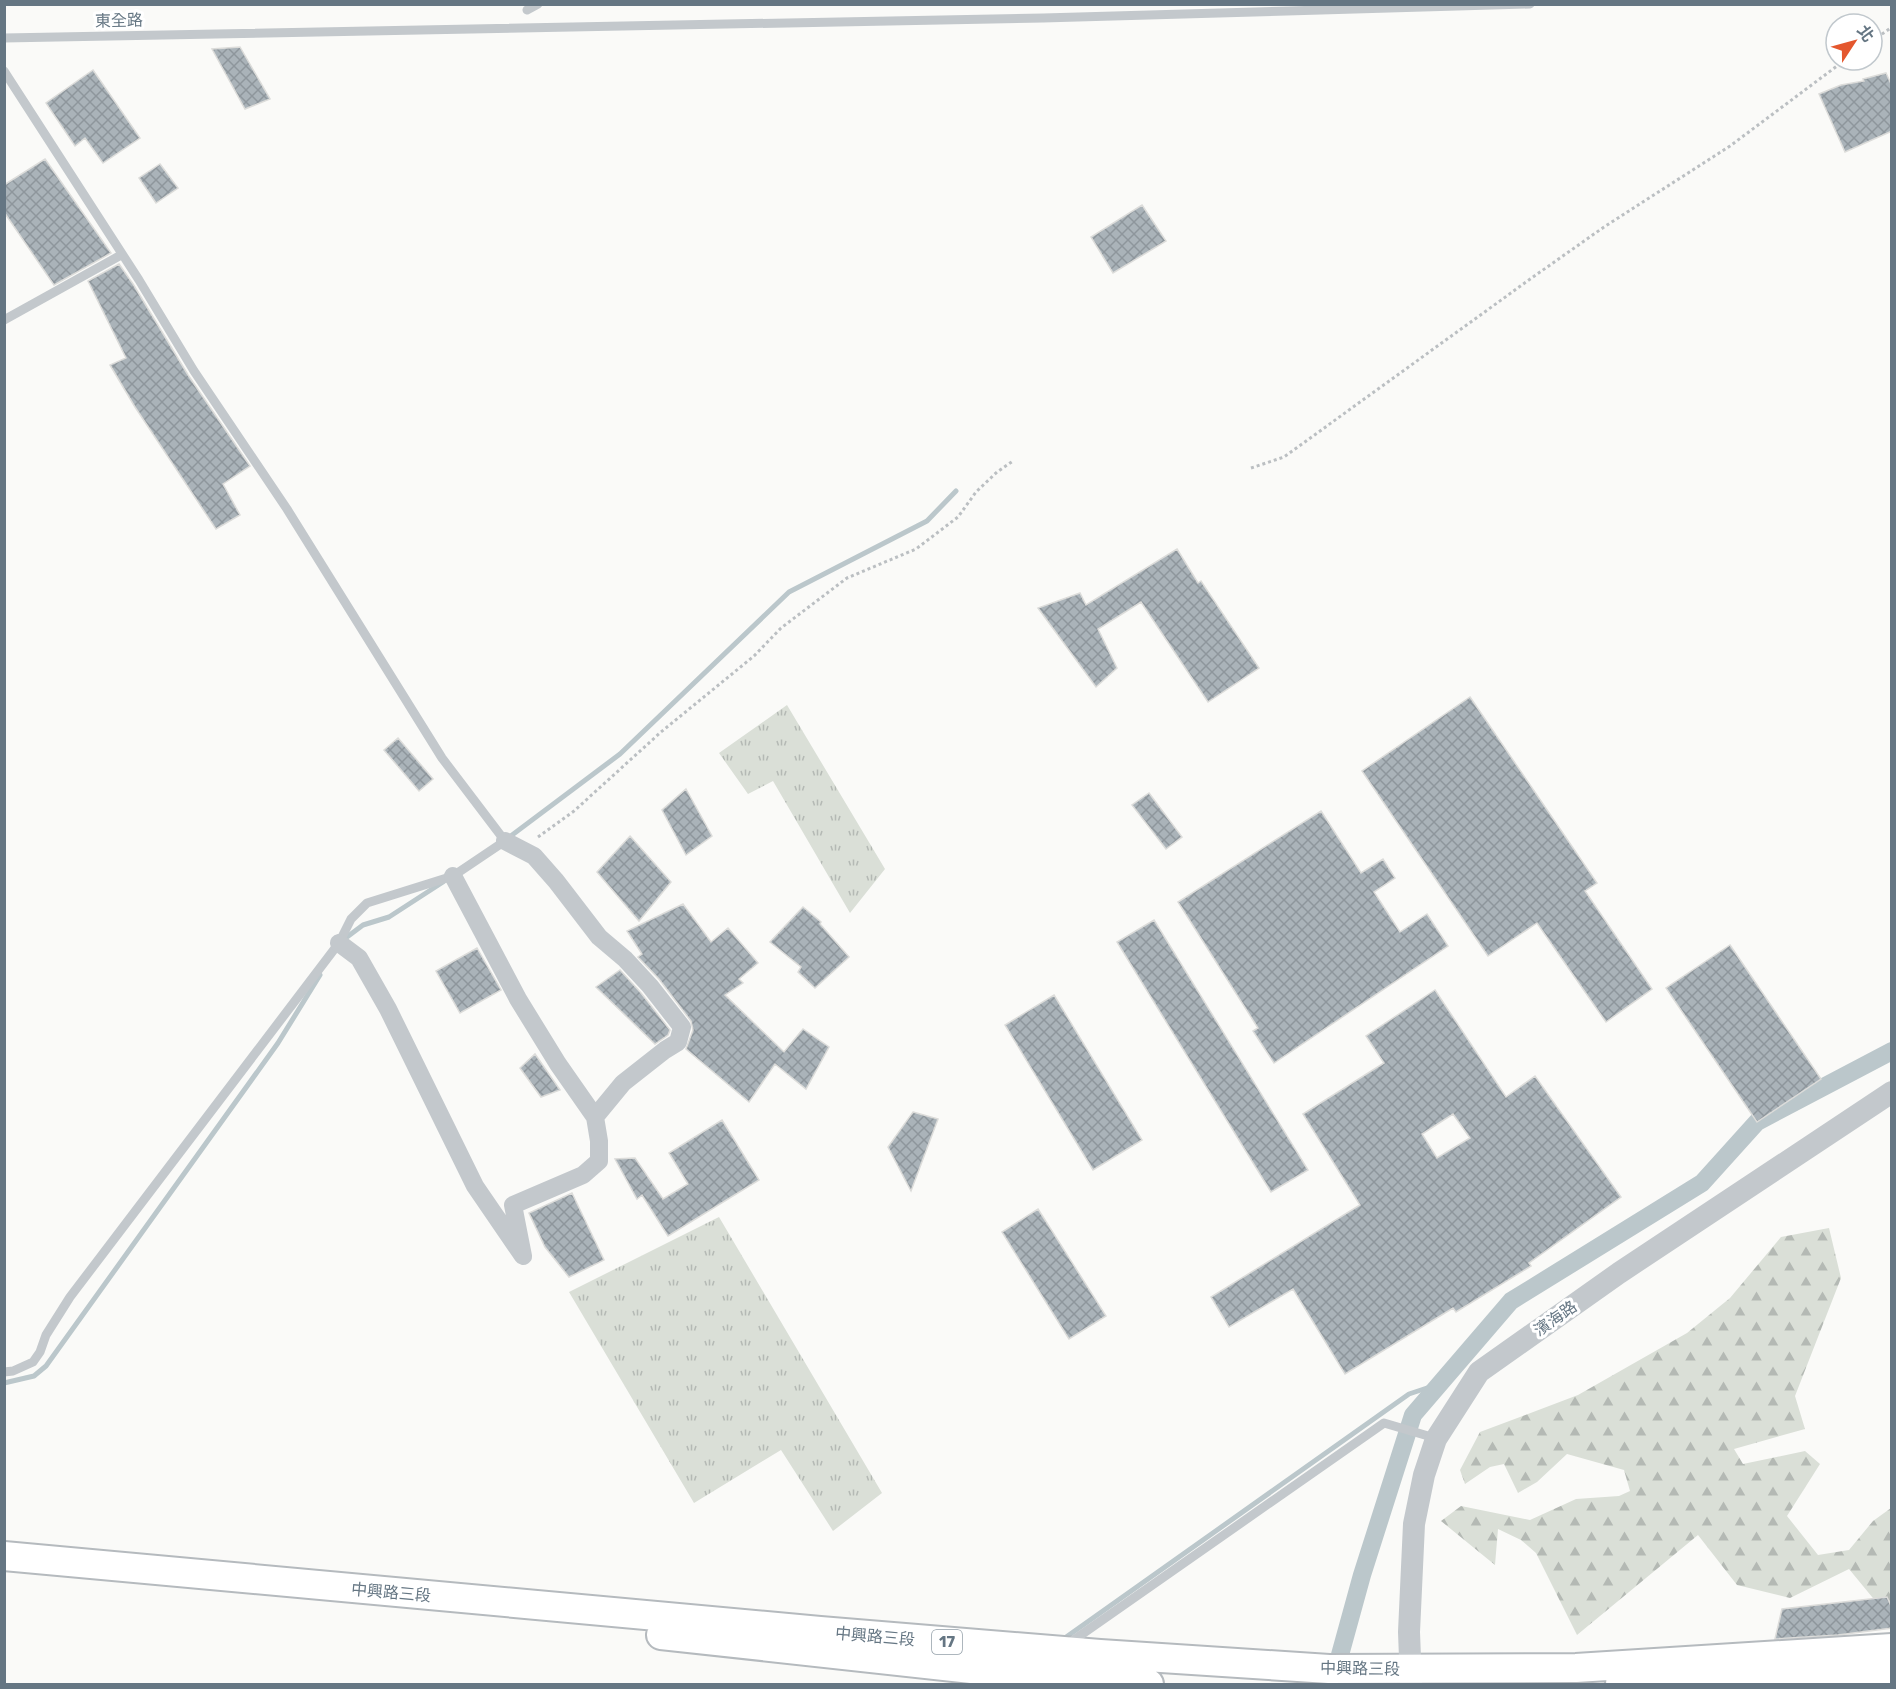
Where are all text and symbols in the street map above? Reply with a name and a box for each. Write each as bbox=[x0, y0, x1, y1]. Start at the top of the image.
street label: 東全路 bbox=[95, 11, 143, 30]
north arrow bbox=[1824, 12, 1884, 72]
text: 北 bbox=[1853, 21, 1878, 46]
street label: 濱海路 bbox=[1530, 1297, 1580, 1340]
street label: 中興路三段 bbox=[350, 1580, 432, 1605]
street label: 中興路三段 bbox=[834, 1624, 916, 1649]
road number: 17 bbox=[932, 1630, 962, 1654]
street label: 中興路三段 bbox=[1320, 1658, 1400, 1679]

